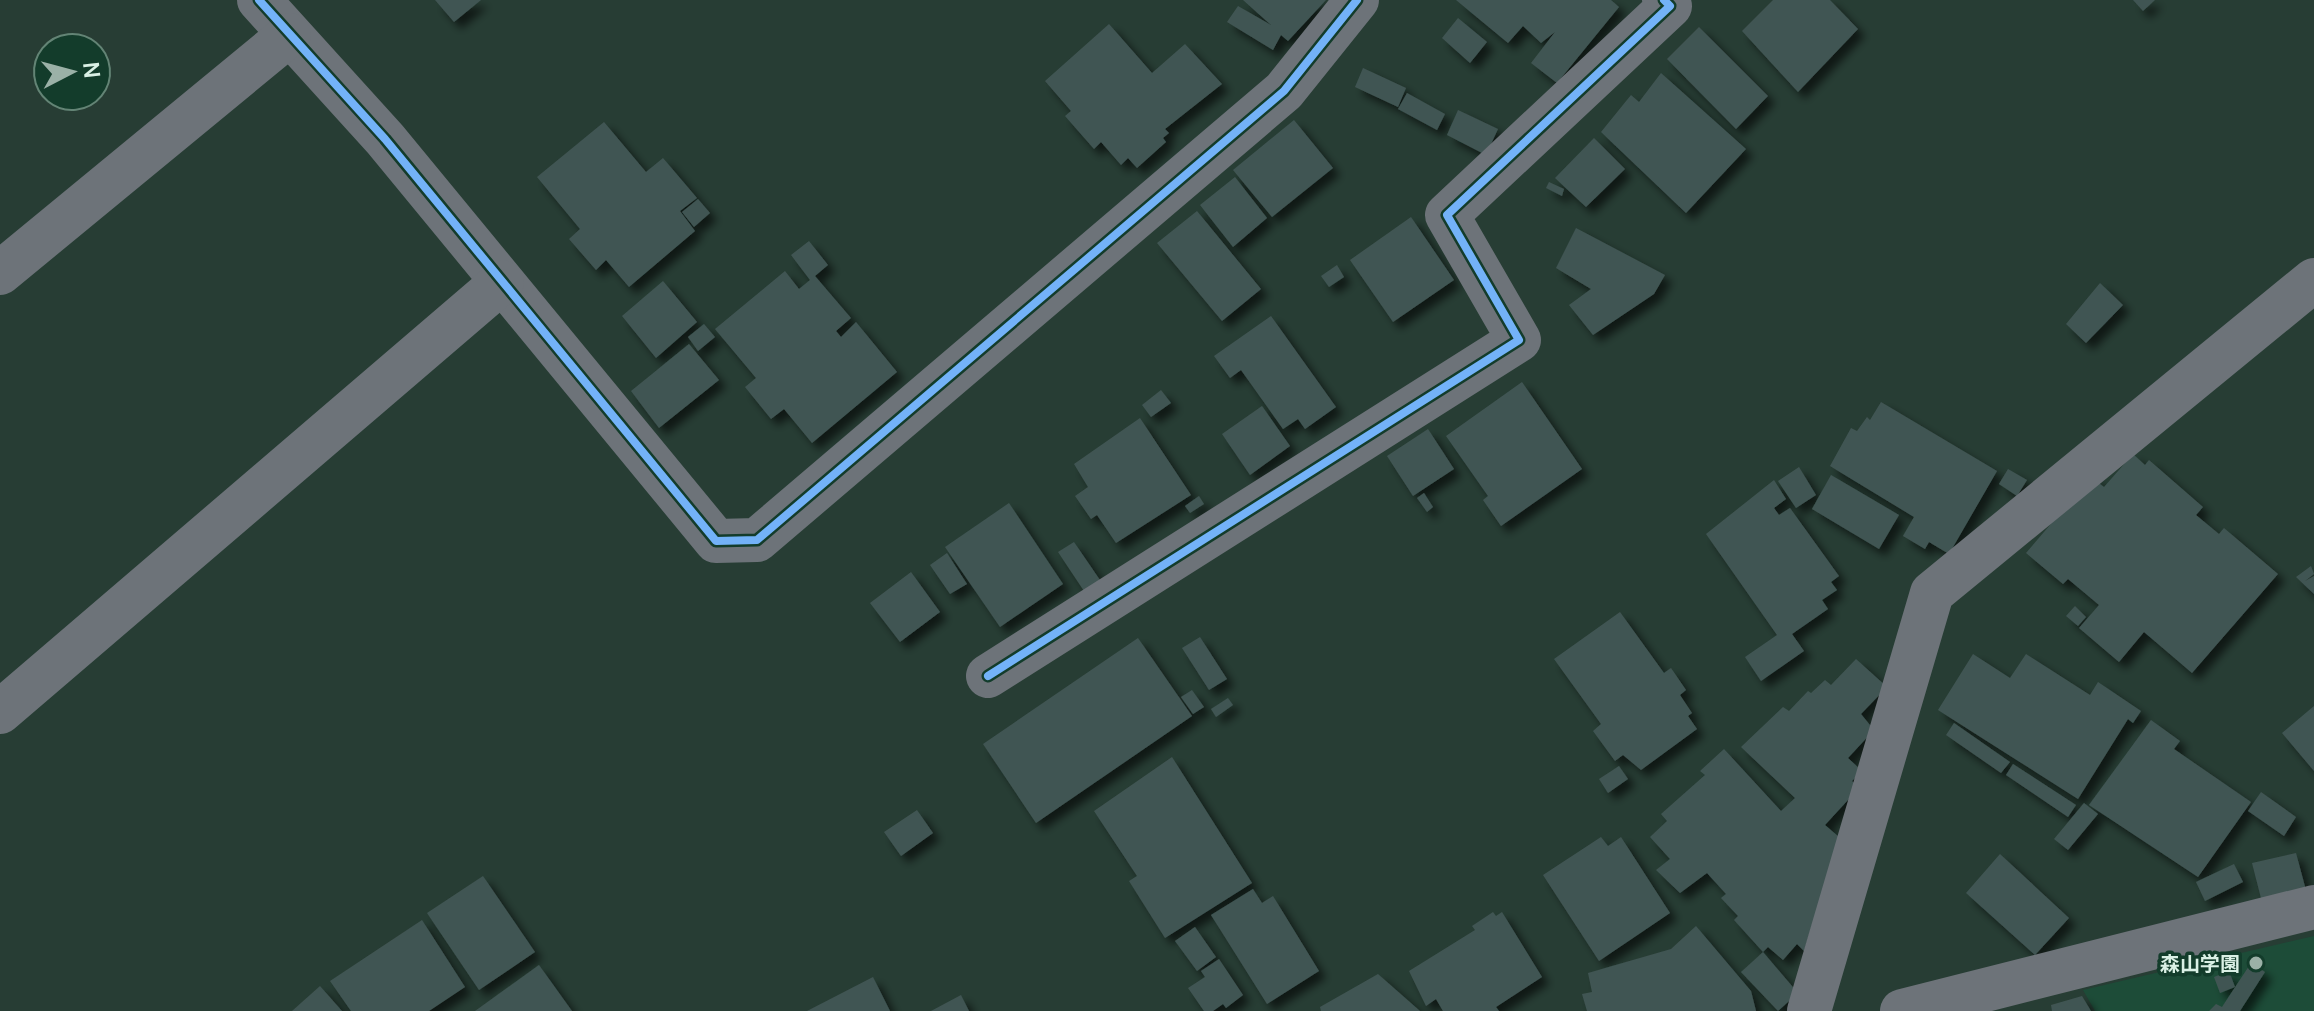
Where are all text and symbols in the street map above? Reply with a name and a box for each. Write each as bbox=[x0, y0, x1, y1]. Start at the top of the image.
north arrow bbox=[32, 32, 112, 112]
text: N bbox=[76, 60, 108, 79]
place label: 森山学園 bbox=[2160, 950, 2240, 977]
marker: 森山学園 bbox=[2247, 954, 2265, 972]

